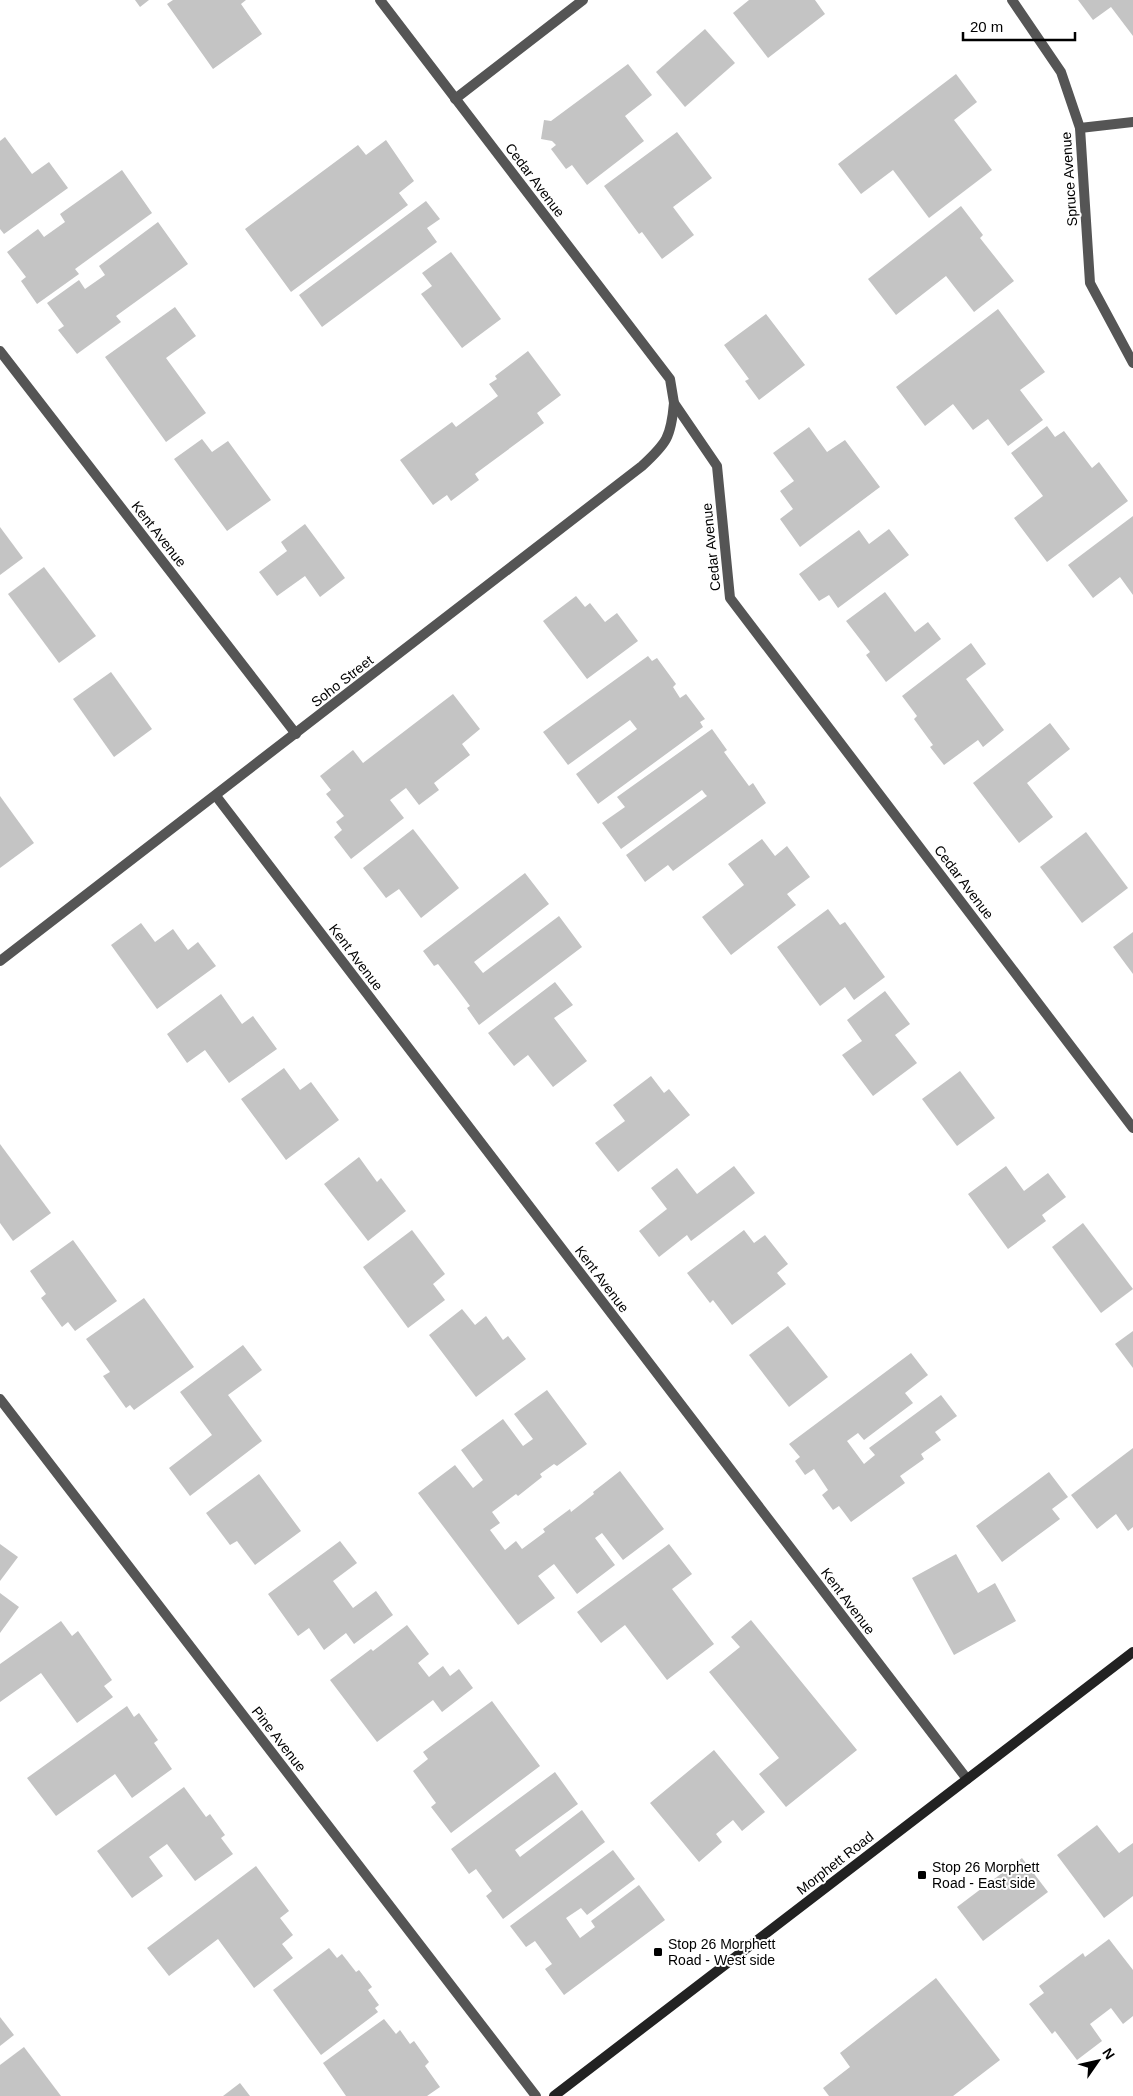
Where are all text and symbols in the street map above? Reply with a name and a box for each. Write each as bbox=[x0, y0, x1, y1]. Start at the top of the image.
scale bar bbox=[963, 10, 1076, 42]
text: 20 m bbox=[970, 18, 1003, 35]
street label: Spruce Avenue bbox=[1058, 131, 1080, 227]
street label: Cedar Avenue bbox=[502, 140, 568, 220]
street label: Kent Avenue bbox=[128, 498, 190, 570]
street label: Cedar Avenue bbox=[698, 502, 724, 592]
street label: Soho Street bbox=[308, 652, 376, 710]
street label: Cedar Avenue bbox=[931, 842, 997, 922]
street label: Kent Avenue bbox=[326, 921, 386, 994]
street label: Kent Avenue bbox=[572, 1243, 632, 1316]
street label: Kent Avenue bbox=[818, 1565, 878, 1638]
street label: Pine Avenue bbox=[249, 1703, 310, 1775]
street label: Morphett Road bbox=[794, 1828, 876, 1898]
place label: Stop 26 Morphett Road - East side bbox=[932, 1859, 1040, 1891]
marker: Stop 26 Morphett Road - East side bbox=[916, 1869, 928, 1881]
place label: Stop 26 Morphett Road - West side bbox=[668, 1936, 776, 1968]
marker: Stop 26 Morphett Road - West side bbox=[652, 1946, 664, 1958]
north arrow bbox=[1073, 2036, 1123, 2086]
text: N bbox=[1099, 2045, 1118, 2062]

